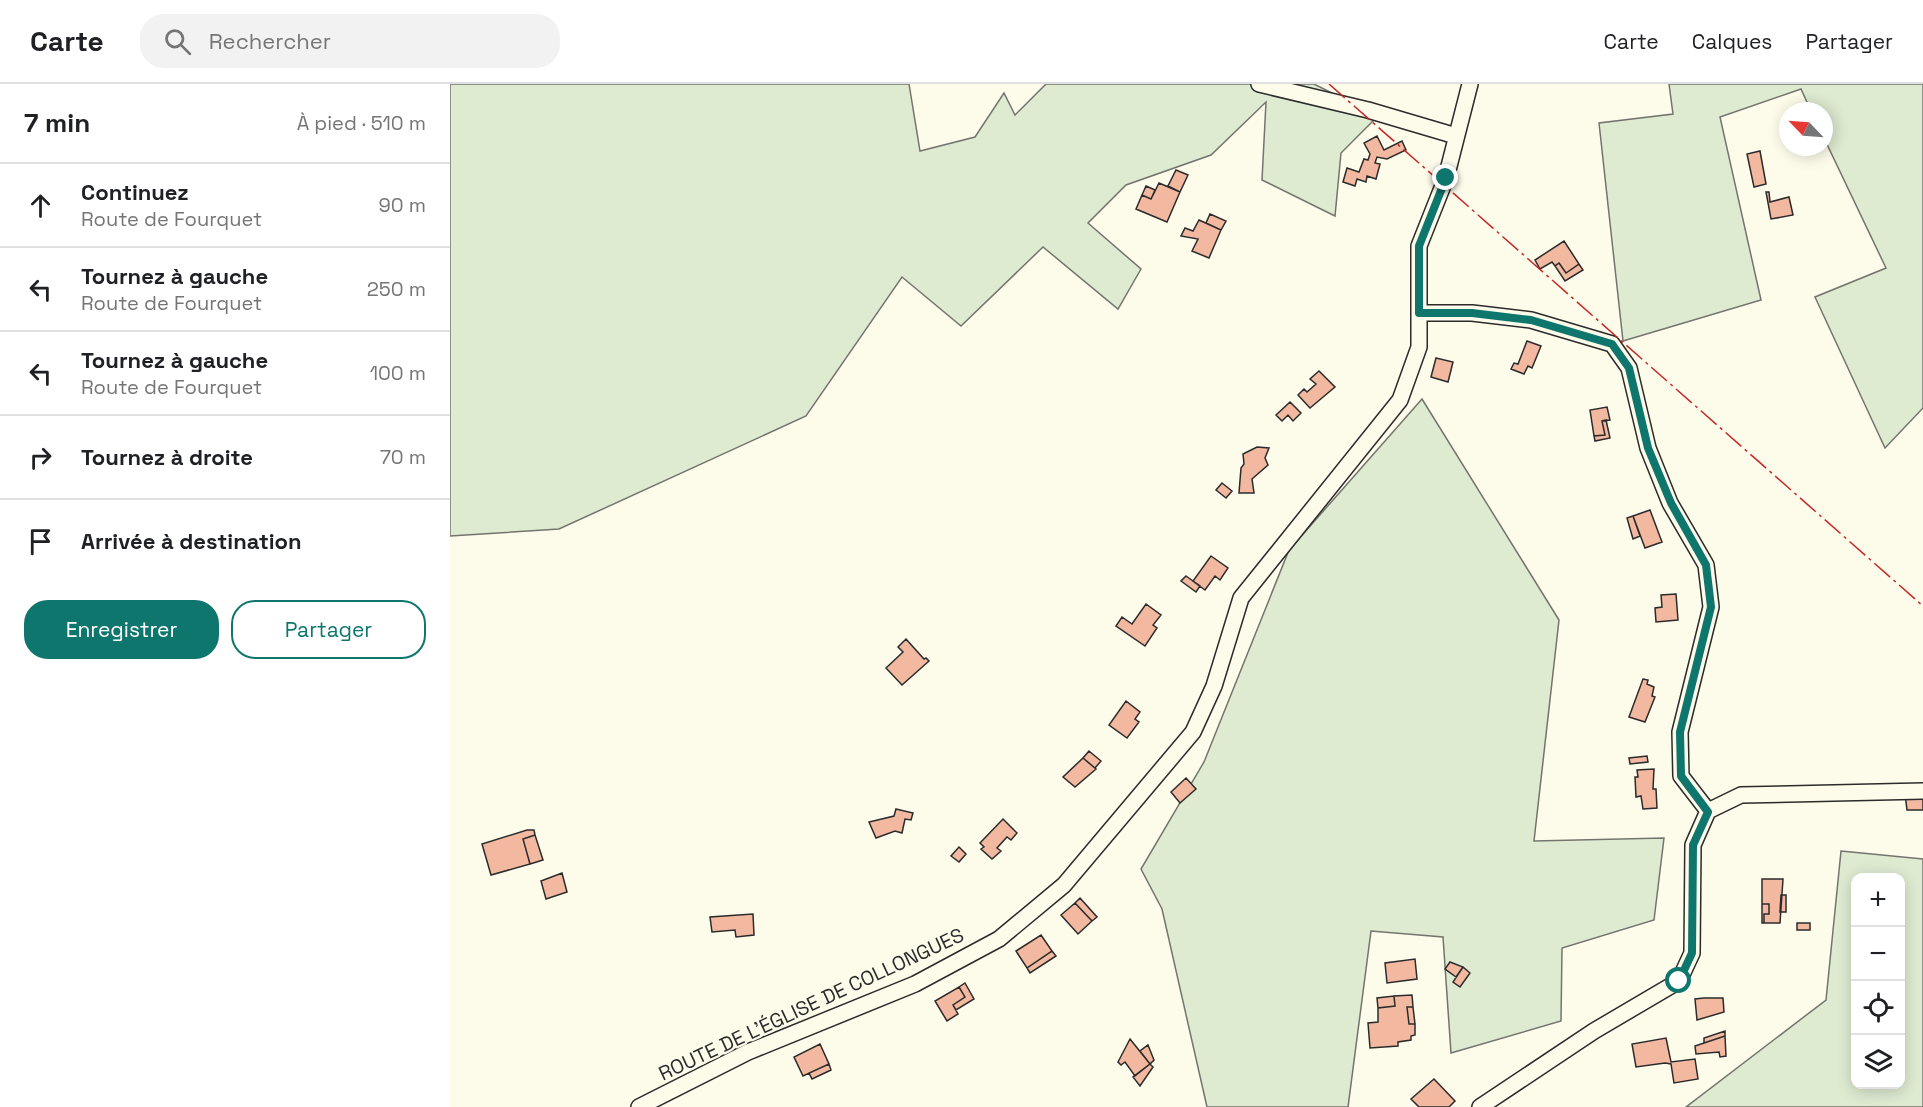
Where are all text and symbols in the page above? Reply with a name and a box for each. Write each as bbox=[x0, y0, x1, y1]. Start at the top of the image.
search box bbox=[140, 14, 560, 68]
text: Carte bbox=[30, 23, 104, 59]
icon: search bbox=[161, 25, 194, 58]
text: Rechercher bbox=[209, 27, 331, 55]
text: Carte bbox=[1604, 28, 1659, 55]
text: Calques bbox=[1692, 28, 1772, 55]
text: Partager bbox=[1805, 28, 1893, 55]
north arrow bbox=[1779, 102, 1833, 156]
text: 7 min bbox=[24, 106, 90, 140]
text: À pied · 510 m bbox=[297, 110, 426, 136]
route end bbox=[1432, 164, 1458, 190]
text: Continuez bbox=[81, 178, 189, 206]
icon: ahead bbox=[24, 189, 57, 222]
text: 90 m bbox=[379, 192, 426, 218]
text: Route de Fourquet bbox=[81, 206, 262, 232]
text: Tournez à gauche bbox=[81, 262, 268, 290]
icon: left bbox=[24, 273, 57, 306]
text: 250 m bbox=[367, 276, 426, 302]
text: Route de Fourquet bbox=[81, 290, 262, 316]
text: Tournez à gauche bbox=[81, 346, 268, 374]
icon: left bbox=[24, 357, 57, 390]
text: 100 m bbox=[370, 360, 426, 386]
text: Route de Fourquet bbox=[81, 374, 262, 400]
icon: right bbox=[24, 441, 57, 474]
text: Tournez à droite bbox=[81, 443, 253, 471]
text: 70 m bbox=[380, 444, 426, 470]
icon: arrive bbox=[24, 525, 57, 558]
text: Arrivée à destination bbox=[81, 527, 302, 555]
button: Enregistrer bbox=[24, 600, 219, 659]
button: Partager bbox=[231, 600, 426, 659]
map controls bbox=[1851, 873, 1905, 1089]
button: + bbox=[1851, 873, 1905, 927]
street label: ROUTE DE L’ÉGLISE DE COLLONGUES bbox=[654, 922, 968, 1086]
button: − bbox=[1851, 927, 1905, 981]
route start bbox=[1665, 967, 1691, 993]
button: locate bbox=[1851, 981, 1905, 1035]
button: layers bbox=[1851, 1035, 1905, 1089]

